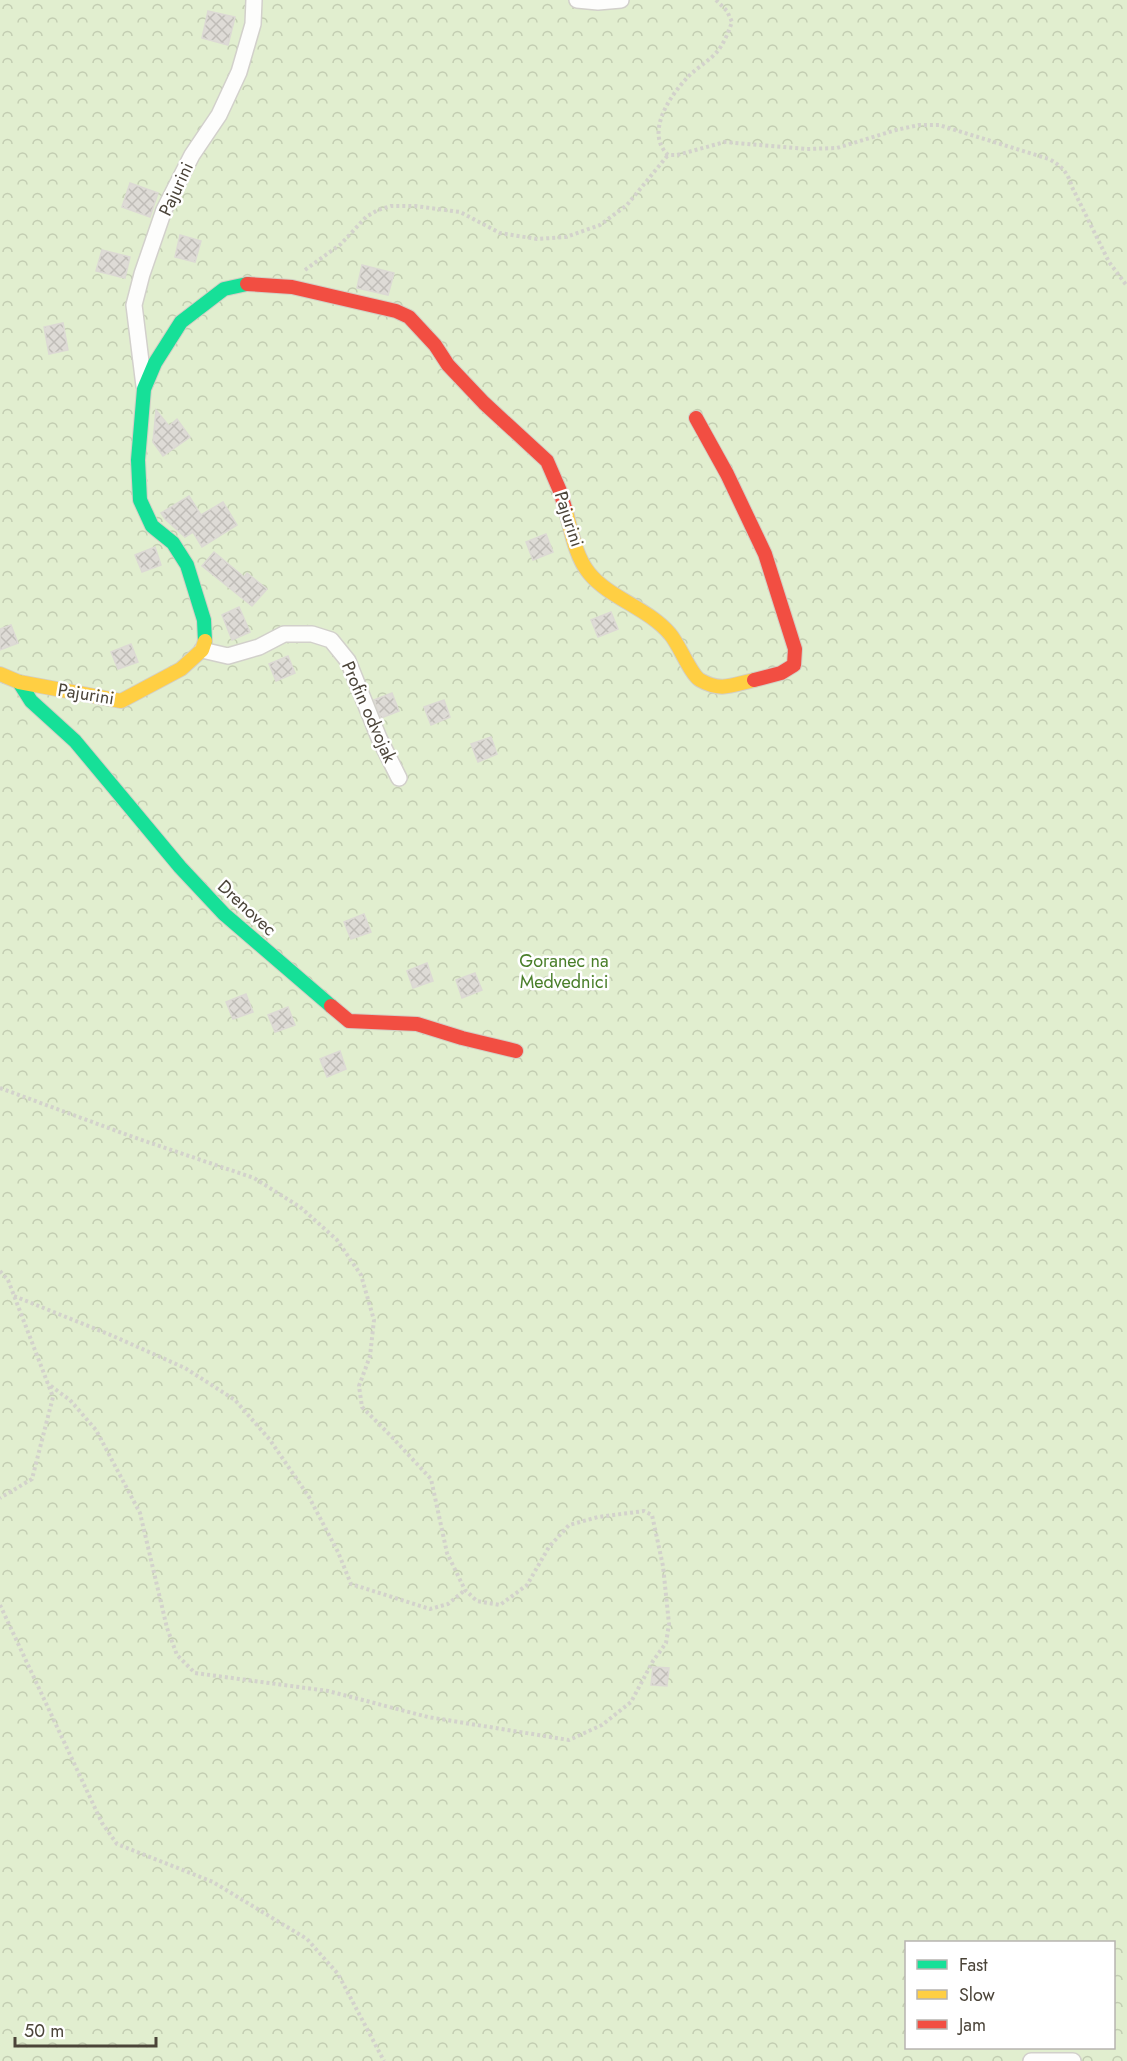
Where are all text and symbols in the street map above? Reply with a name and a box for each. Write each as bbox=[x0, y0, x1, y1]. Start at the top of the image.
street label: Pajurini bbox=[152, 158, 200, 220]
street label: Pajurini bbox=[548, 488, 590, 550]
street label: Profin odvojak bbox=[335, 657, 403, 767]
street label: Pajurini bbox=[56, 677, 116, 711]
street label: Drenovec bbox=[212, 874, 282, 942]
park label: Goranec na Medvednici bbox=[519, 948, 609, 995]
legend bbox=[905, 1941, 1115, 2049]
text: Fast bbox=[959, 1952, 988, 1978]
text: Slow bbox=[959, 1982, 996, 2008]
scale bar bbox=[15, 2010, 156, 2048]
text: Jam bbox=[957, 2012, 986, 2038]
text: 50 m bbox=[24, 2018, 64, 2044]

